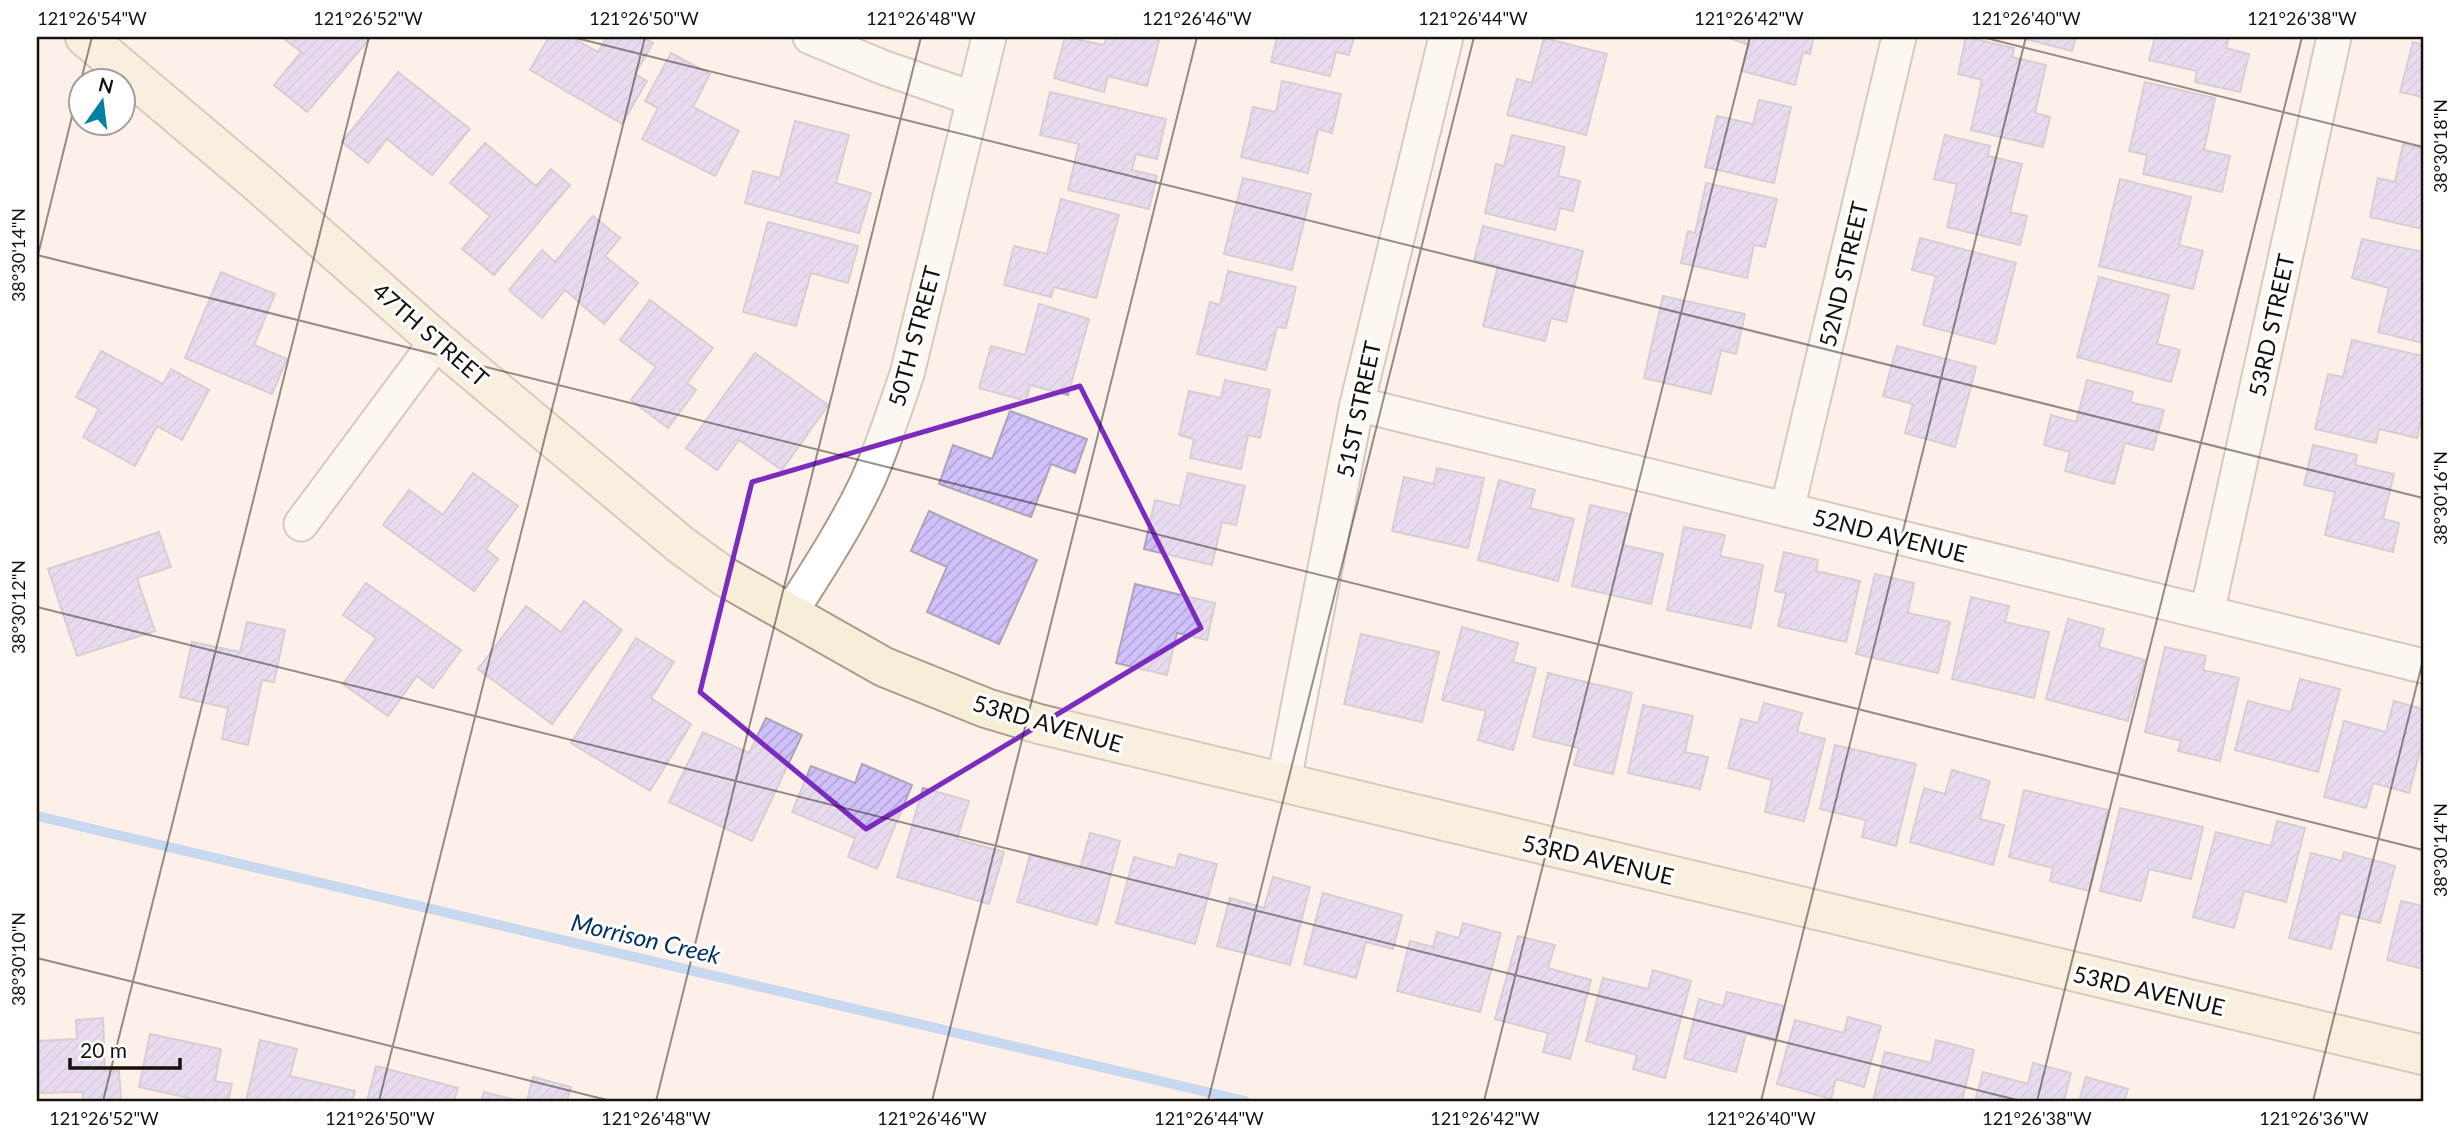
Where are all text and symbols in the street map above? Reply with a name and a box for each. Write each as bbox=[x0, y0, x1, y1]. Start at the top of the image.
text: 121°26'54"W bbox=[37, 7, 147, 29]
text: 121°26'52"W bbox=[313, 7, 423, 29]
text: 121°26'50"W bbox=[589, 7, 699, 29]
text: 121°26'48"W bbox=[866, 7, 976, 29]
text: 121°26'46"W bbox=[1142, 7, 1252, 29]
text: 121°26'44"W bbox=[1418, 7, 1528, 29]
text: 121°26'42"W bbox=[1694, 7, 1804, 29]
text: 121°26'40"W bbox=[1971, 7, 2081, 29]
text: 121°26'38"W bbox=[2247, 7, 2357, 29]
north arrow bbox=[66, 66, 136, 136]
text: N bbox=[96, 72, 116, 98]
text: 38°30'18"N bbox=[2429, 99, 2451, 193]
street label: 52ND STREET bbox=[1813, 198, 1873, 349]
text: 38°30'14"N bbox=[7, 208, 29, 302]
street label: 53RD STREET bbox=[2242, 251, 2300, 399]
street label: 50TH STREET bbox=[882, 262, 946, 409]
street label: 47TH STREET bbox=[367, 276, 495, 392]
street label: 51ST STREET bbox=[1330, 338, 1386, 480]
text: 38°30'16"N bbox=[2429, 451, 2451, 545]
street label: 52ND AVENUE bbox=[1810, 502, 1970, 568]
text: 38°30'12"N bbox=[7, 560, 29, 654]
street label: 53RD AVENUE bbox=[970, 688, 1126, 758]
text: 38°30'14"N bbox=[2429, 803, 2451, 897]
street label: 53RD AVENUE bbox=[1520, 828, 1676, 890]
water label: Morrison Creek bbox=[569, 907, 724, 969]
text: 38°30'10"N bbox=[7, 912, 29, 1006]
street label: 53RD AVENUE bbox=[2071, 959, 2227, 1021]
scale bar bbox=[70, 1026, 180, 1070]
text: 20 m bbox=[80, 1037, 127, 1062]
text: 121°26'52"W bbox=[49, 1107, 159, 1129]
text: 121°26'50"W bbox=[325, 1107, 435, 1129]
text: 121°26'48"W bbox=[601, 1107, 711, 1129]
text: 121°26'46"W bbox=[877, 1107, 987, 1129]
text: 121°26'44"W bbox=[1154, 1107, 1264, 1129]
text: 121°26'42"W bbox=[1430, 1107, 1540, 1129]
text: 121°26'40"W bbox=[1706, 1107, 1816, 1129]
text: 121°26'38"W bbox=[1982, 1107, 2092, 1129]
text: 121°26'36"W bbox=[2259, 1107, 2369, 1129]

